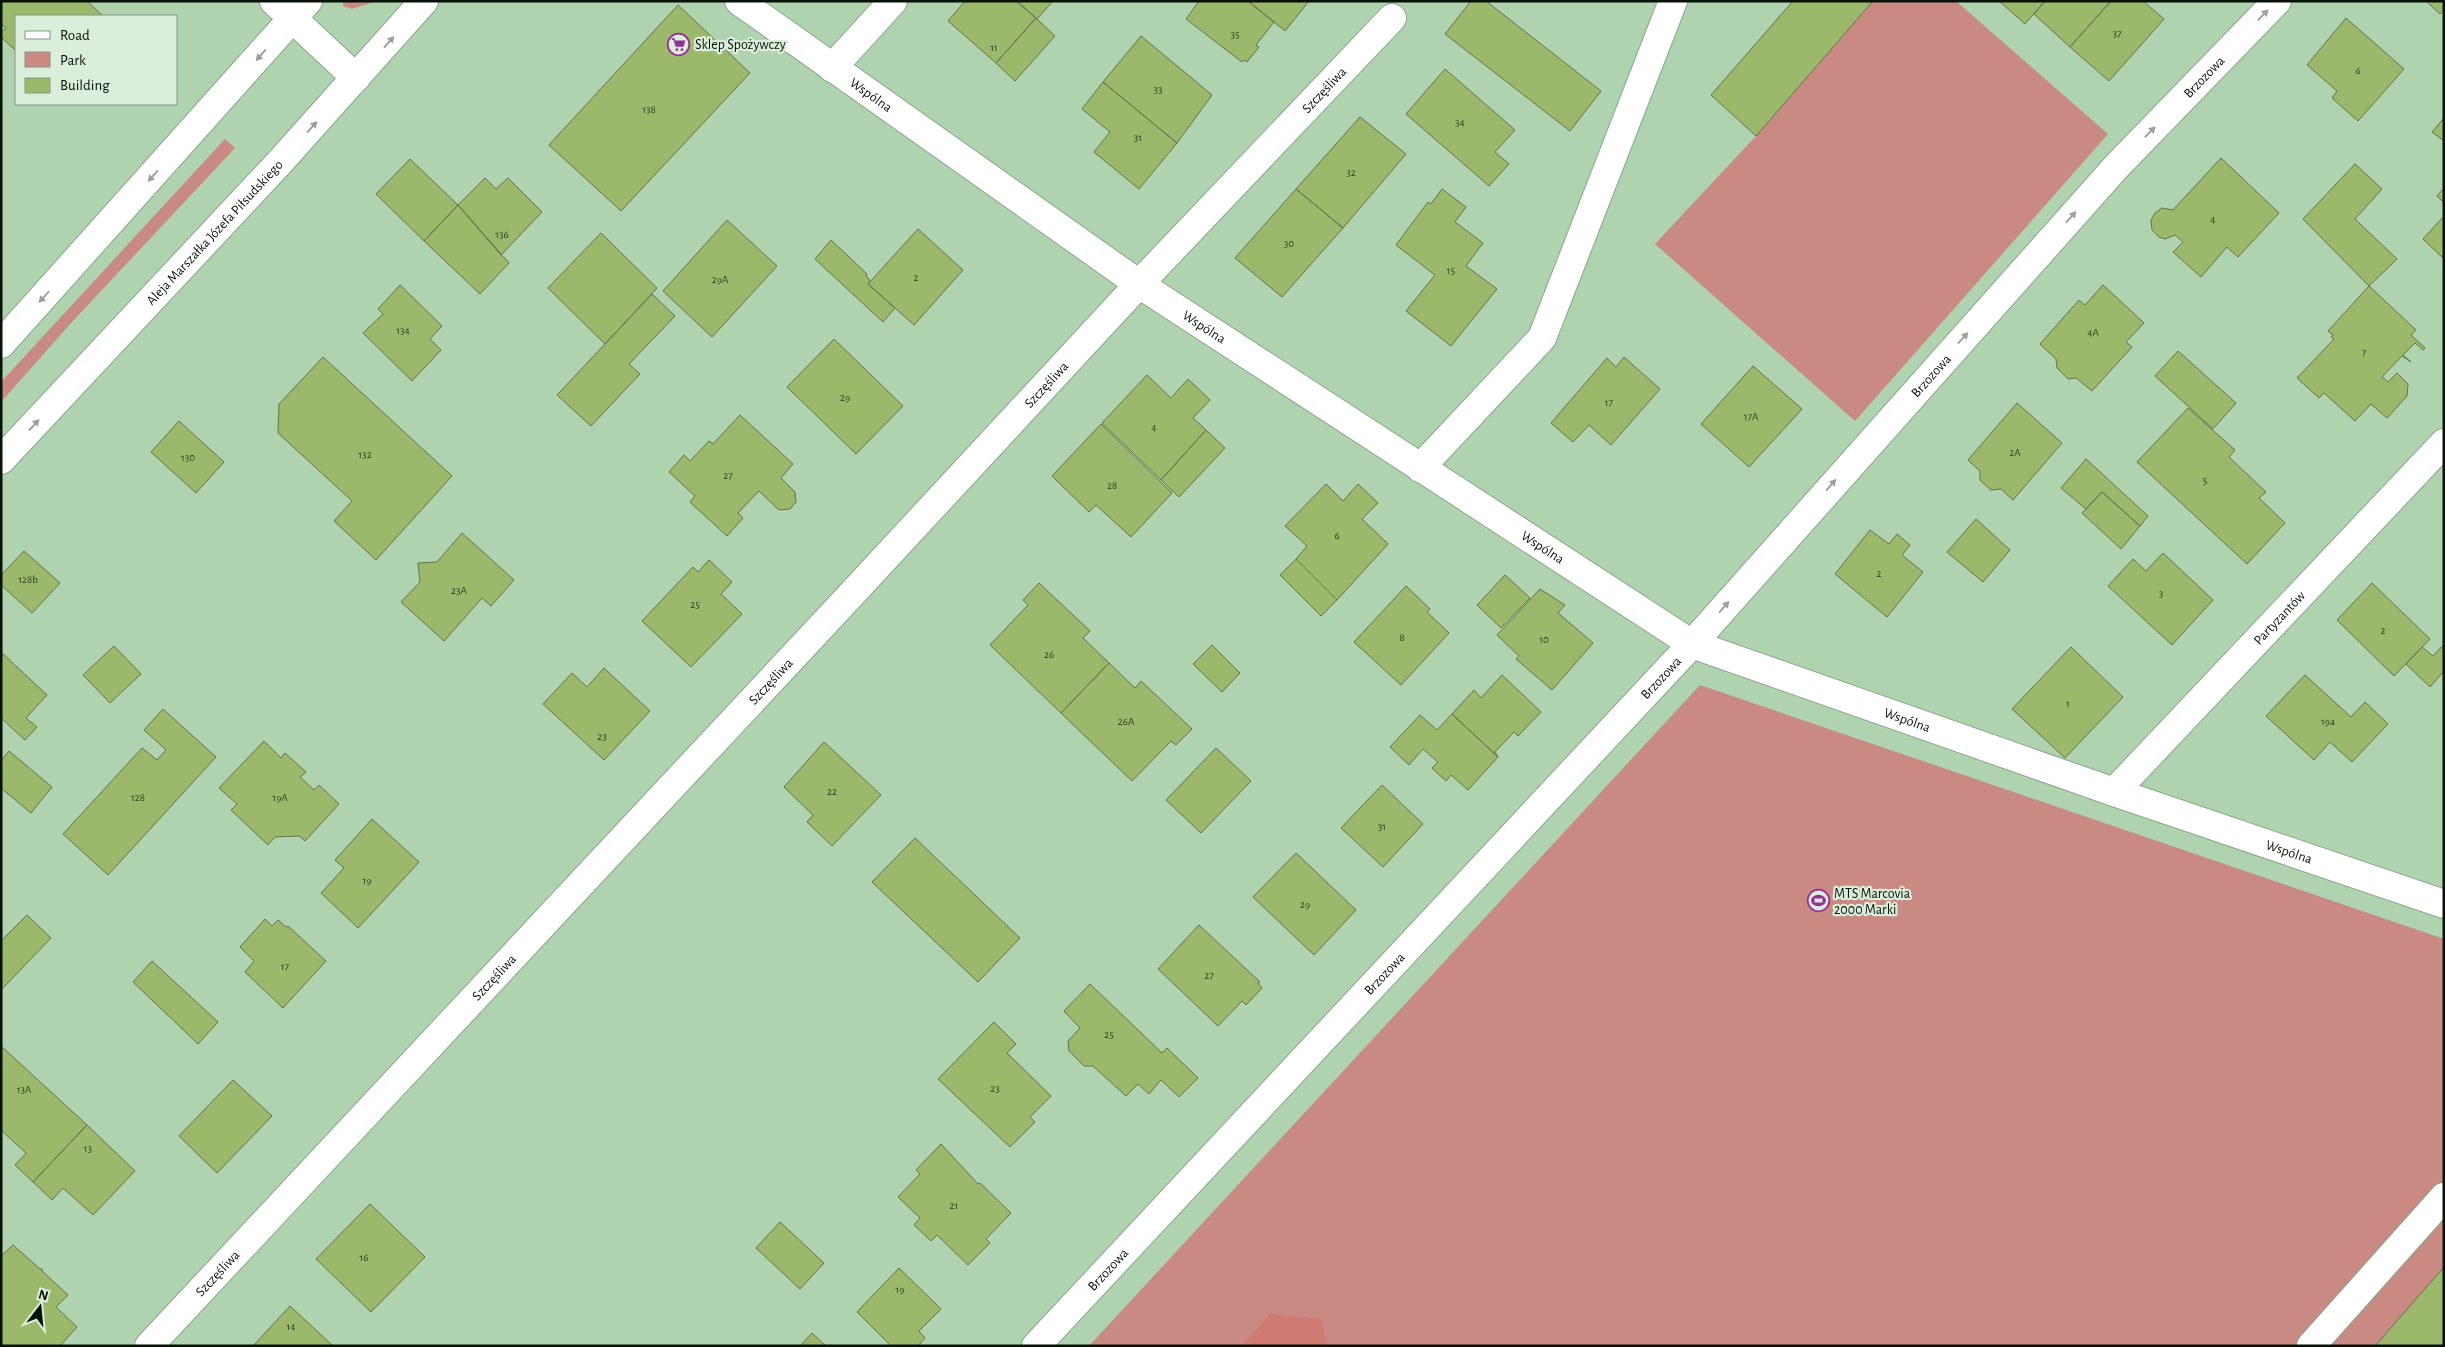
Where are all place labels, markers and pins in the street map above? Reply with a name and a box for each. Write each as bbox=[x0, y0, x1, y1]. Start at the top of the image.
supermarket icon: Sklep Spożywczy bbox=[667, 32, 691, 56]
place label: Sklep Spożywczy bbox=[695, 38, 786, 52]
place label: MTS Marcovia 2000 Marki bbox=[1834, 887, 1911, 917]
sports icon: MTS Marcovia 2000 Marki bbox=[1806, 889, 1830, 913]

